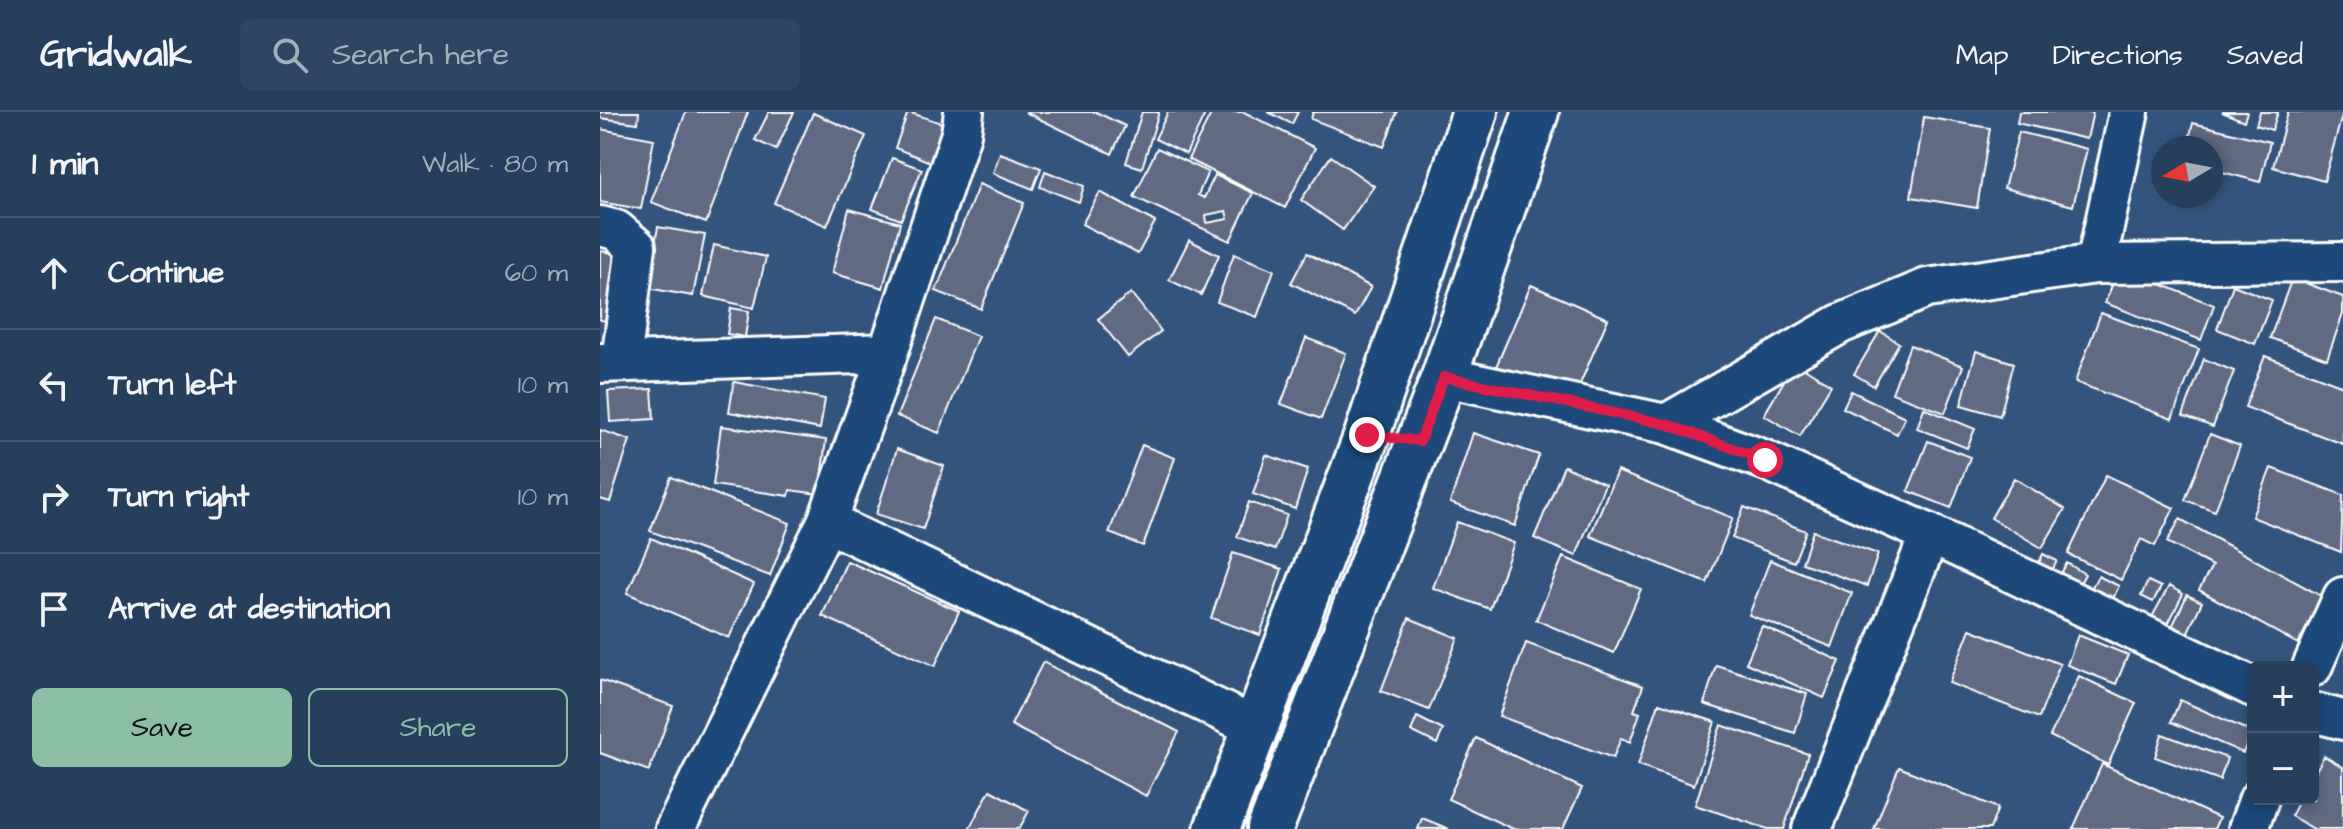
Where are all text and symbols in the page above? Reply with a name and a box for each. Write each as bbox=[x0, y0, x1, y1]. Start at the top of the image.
search box bbox=[240, 19, 800, 91]
text: Gridwalk bbox=[40, 29, 192, 81]
icon: search bbox=[268, 33, 312, 77]
text: Search here bbox=[332, 34, 509, 76]
text: Map bbox=[1956, 36, 2009, 75]
text: Directions bbox=[2053, 36, 2183, 75]
text: Saved bbox=[2227, 36, 2303, 75]
north arrow bbox=[2151, 136, 2223, 208]
text: 1 min bbox=[32, 140, 99, 188]
text: Walk · 80 m bbox=[422, 146, 568, 182]
icon: ahead bbox=[32, 251, 76, 295]
text: Continue bbox=[108, 252, 224, 294]
text: 60 m bbox=[505, 255, 568, 291]
icon: left bbox=[32, 363, 76, 407]
text: Turn left bbox=[108, 364, 236, 406]
text: 10 m bbox=[518, 367, 568, 403]
route end bbox=[1349, 417, 1385, 453]
route start bbox=[1747, 442, 1783, 478]
icon: right bbox=[32, 475, 76, 519]
text: Turn right bbox=[108, 476, 249, 518]
text: 10 m bbox=[518, 479, 568, 515]
icon: arrive bbox=[32, 587, 76, 631]
text: Arrive at destination bbox=[108, 588, 390, 630]
map controls bbox=[2247, 661, 2319, 805]
button: + bbox=[2247, 661, 2319, 733]
button: Save bbox=[32, 688, 292, 767]
button: Share bbox=[308, 688, 568, 767]
button: − bbox=[2247, 733, 2319, 805]

